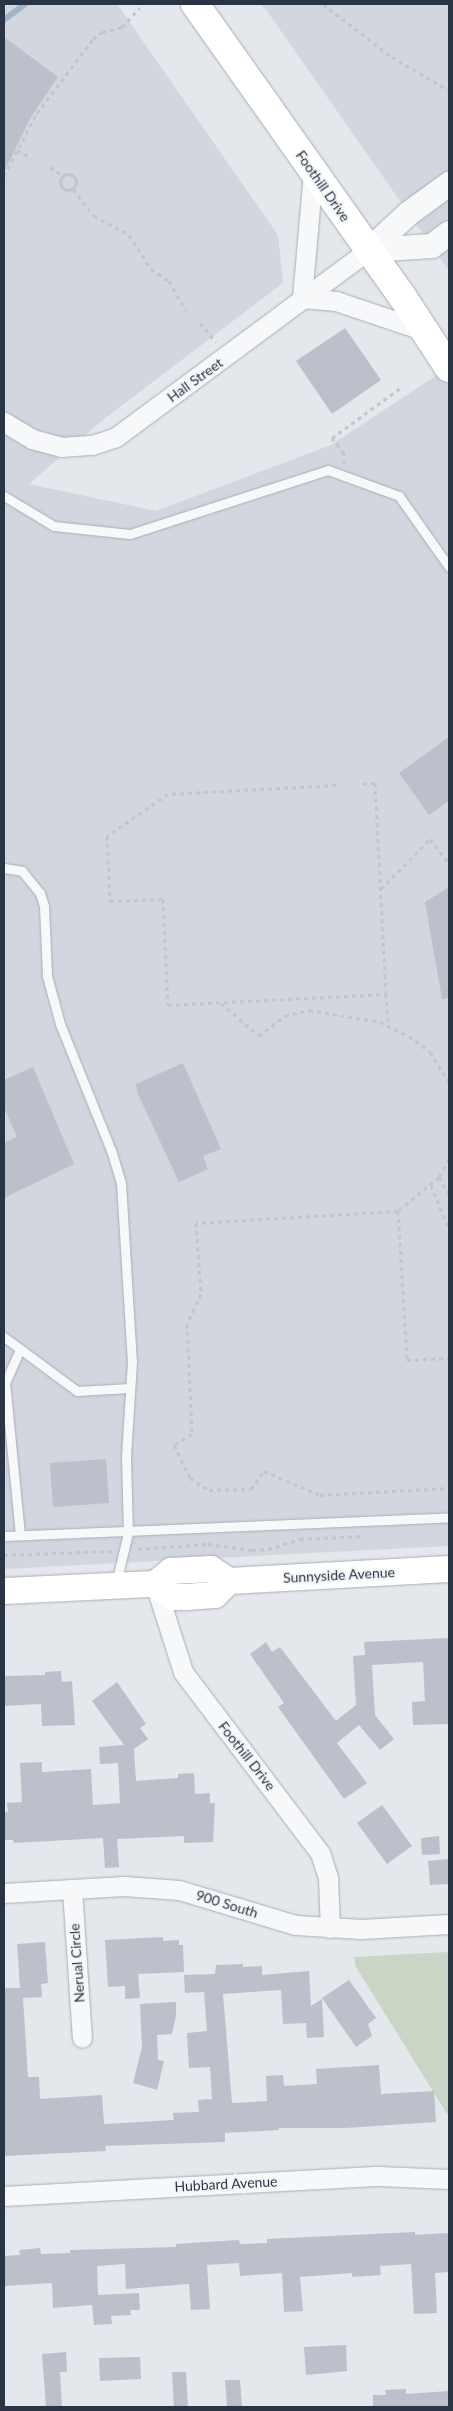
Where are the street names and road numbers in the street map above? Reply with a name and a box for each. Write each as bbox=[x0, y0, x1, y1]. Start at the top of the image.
street label: Foothill Drive bbox=[292, 147, 354, 225]
street label: Hall Street bbox=[164, 354, 226, 406]
street label: Sunnyside Avenue bbox=[282, 1564, 396, 1586]
street label: Foothill Drive bbox=[215, 1718, 279, 1794]
street label: 900 South bbox=[194, 1887, 260, 1921]
street label: Nerual Circle bbox=[66, 1923, 88, 2003]
street label: Hubbard Avenue bbox=[174, 2173, 278, 2195]

